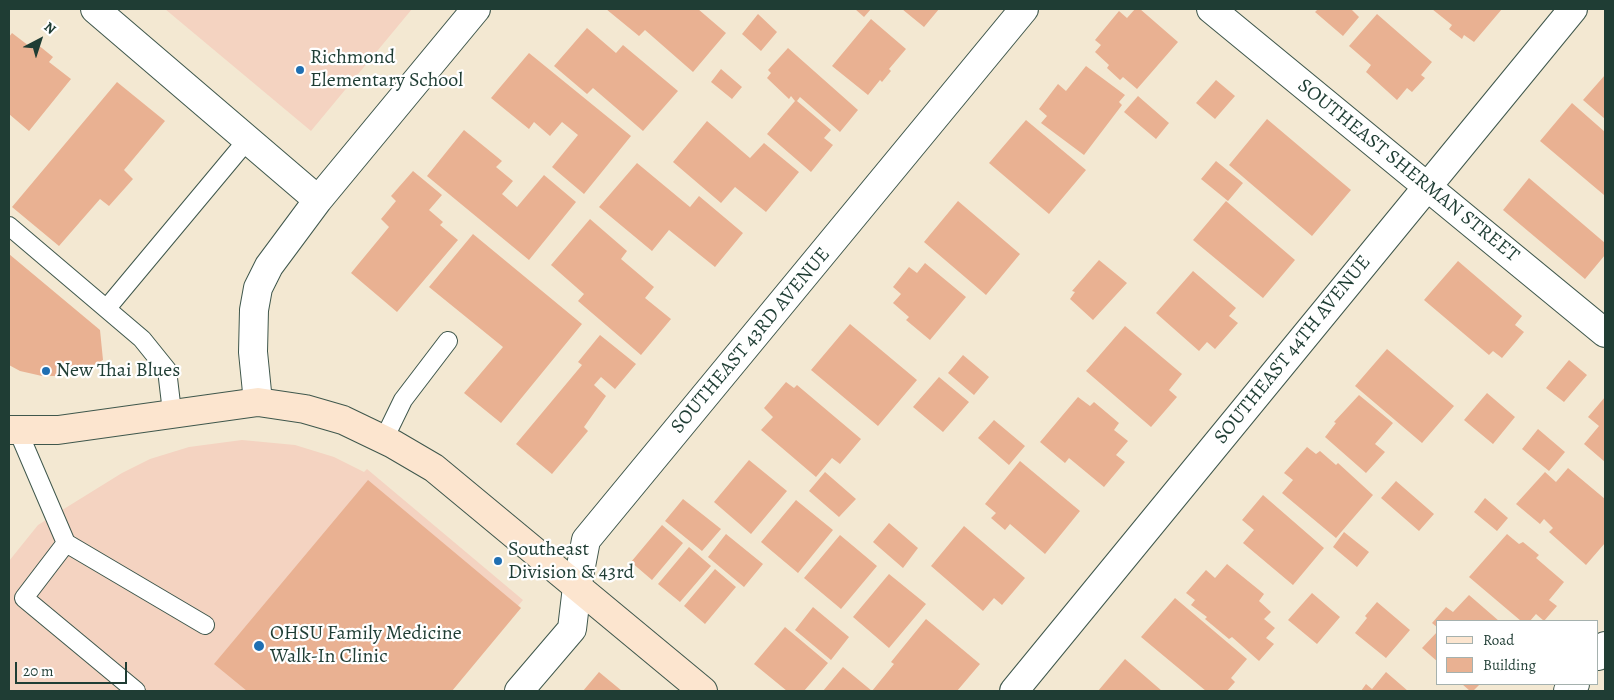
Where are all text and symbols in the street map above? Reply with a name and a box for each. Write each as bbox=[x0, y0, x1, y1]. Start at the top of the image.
north arrow bbox=[15, 15, 65, 65]
text: N bbox=[40, 18, 60, 39]
place label: Richmond Elementary School bbox=[310, 46, 463, 93]
marker: Richmond Elementary School bbox=[294, 64, 306, 76]
street label: SOUTHEAST SHERMAN STREET bbox=[1292, 74, 1524, 268]
street label: SOUTHEAST 43RD AVENUE bbox=[666, 243, 836, 439]
street label: SOUTHEAST 44TH AVENUE bbox=[1209, 251, 1377, 449]
place label: New Thai Blues bbox=[56, 359, 180, 383]
marker: New Thai Blues bbox=[40, 365, 52, 377]
place label: Southeast Division & 43rd bbox=[508, 538, 634, 585]
marker: Southeast Division & 43rd bbox=[492, 555, 504, 567]
legend bbox=[1436, 620, 1599, 685]
place label: OHSU Family Medicine Walk-In Clinic bbox=[270, 622, 462, 669]
text: Road bbox=[1483, 630, 1514, 650]
marker: OHSU Family Medicine Walk-In Clinic bbox=[252, 639, 266, 653]
scale bar bbox=[18, 652, 130, 684]
text: Building bbox=[1483, 655, 1536, 675]
text: 20 m bbox=[23, 661, 54, 681]

